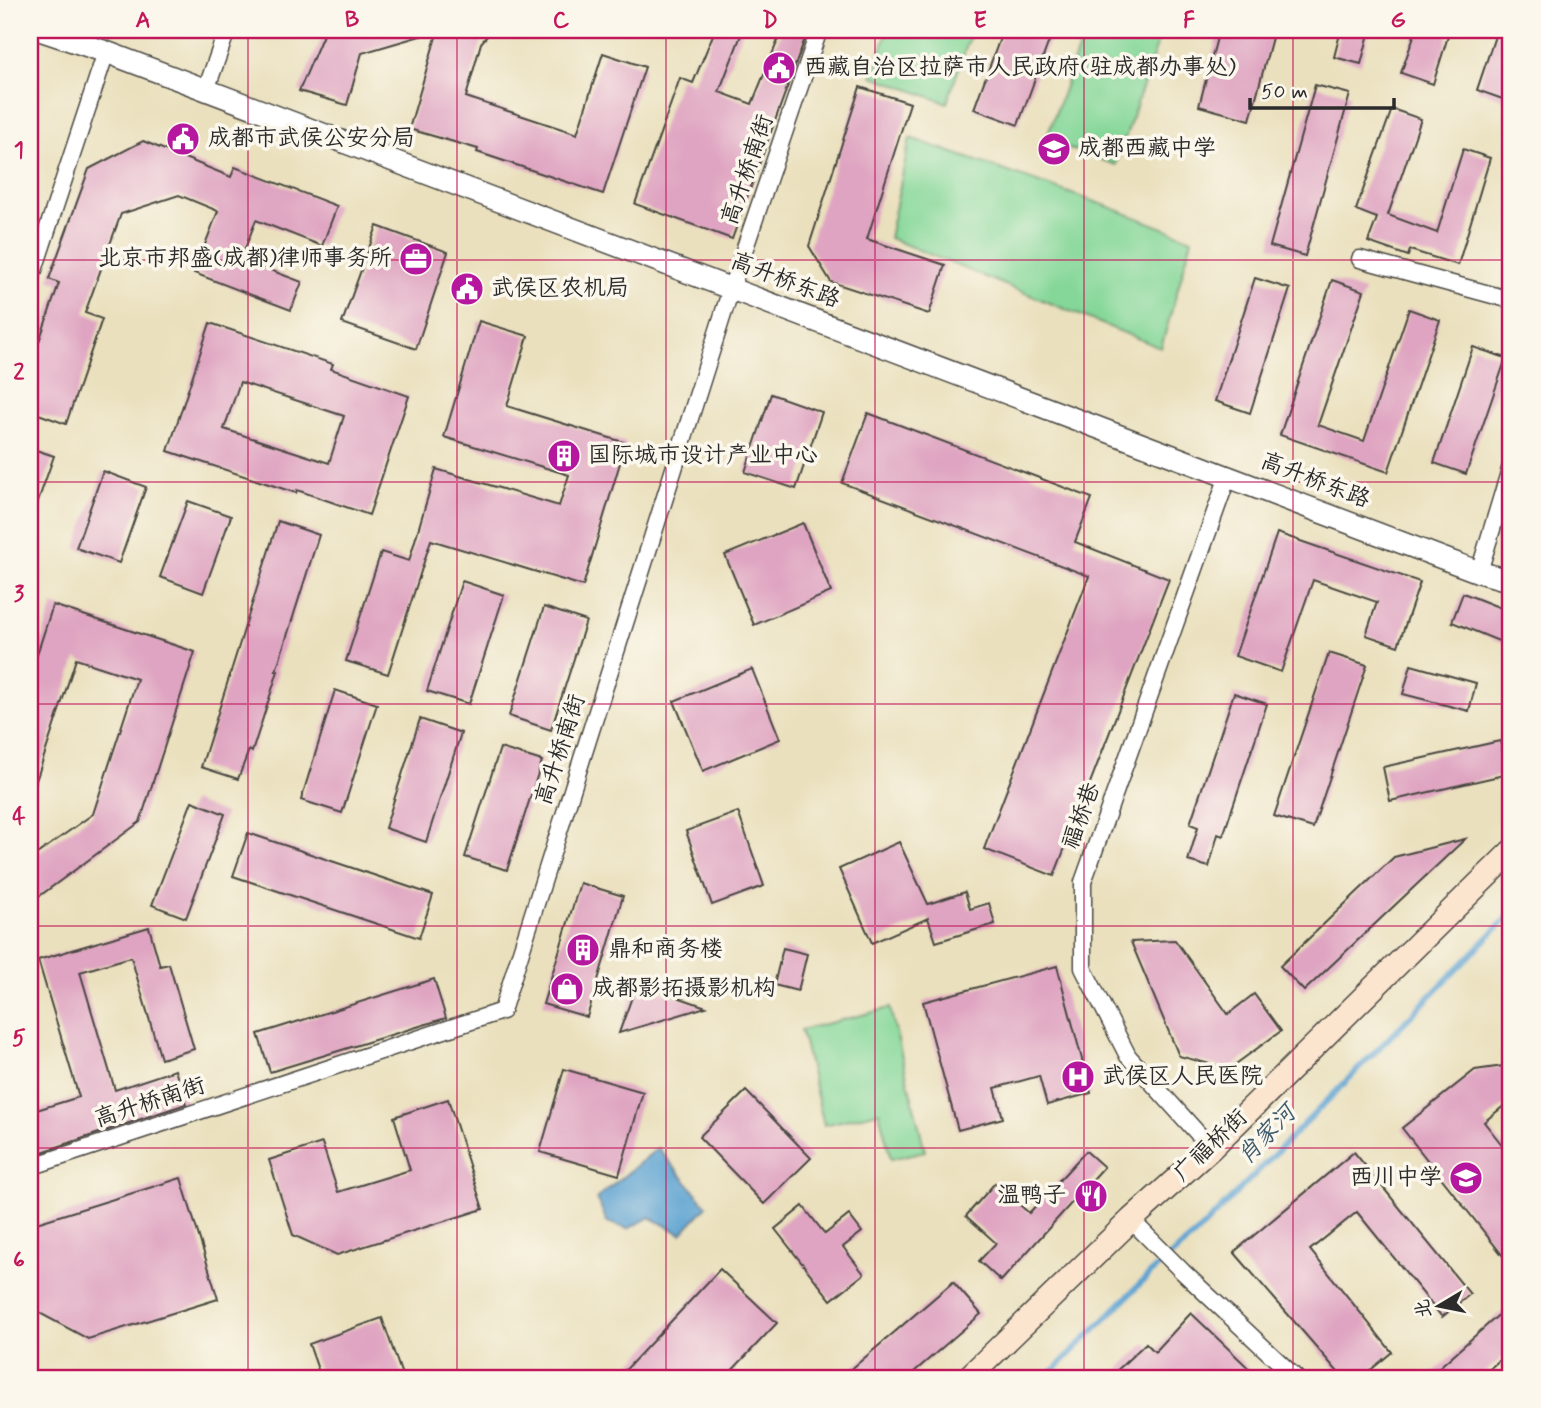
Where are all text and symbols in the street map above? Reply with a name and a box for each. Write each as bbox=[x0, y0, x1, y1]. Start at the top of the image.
text: A bbox=[135, 6, 151, 36]
text: B bbox=[345, 6, 360, 36]
text: C bbox=[553, 6, 570, 36]
text: D bbox=[762, 6, 778, 36]
text: E bbox=[973, 6, 987, 36]
text: F bbox=[1183, 6, 1195, 36]
text: G bbox=[1390, 6, 1406, 36]
public building icon: 西藏自治区拉萨市人民政府(驻成都办事处) bbox=[760, 49, 798, 87]
place label: 西藏自治区拉萨市人民政府(驻成都办事处) bbox=[804, 53, 1236, 83]
scale bar bbox=[1250, 66, 1394, 110]
text: 50 m bbox=[1261, 78, 1308, 106]
street label: 高升桥南街 bbox=[715, 111, 781, 229]
public building icon: 成都市武侯公安分局 bbox=[164, 120, 202, 158]
place label: 成都市武侯公安分局 bbox=[208, 124, 415, 154]
school or university icon: 成都西藏中学 bbox=[1035, 130, 1073, 168]
place label: 成都西藏中学 bbox=[1078, 134, 1216, 164]
text: 1 bbox=[14, 136, 24, 166]
office icon: 北京市邦盛(成都)律师事务所 bbox=[397, 240, 435, 278]
place label: 北京市邦盛(成都)律师事务所 bbox=[98, 244, 392, 274]
street label: 高升桥东路 bbox=[726, 246, 844, 316]
public building icon: 武侯区农机局 bbox=[448, 270, 486, 308]
place label: 武侯区农机局 bbox=[491, 274, 629, 304]
text: 2 bbox=[13, 358, 25, 388]
building icon: 国际城市设计产业中心 bbox=[545, 437, 583, 475]
place label: 国际城市设计产业中心 bbox=[588, 441, 818, 471]
street label: 高升桥东路 bbox=[1256, 446, 1374, 516]
text: 3 bbox=[14, 580, 25, 610]
street label: 高升桥南街 bbox=[529, 691, 593, 809]
street label: 福桥巷 bbox=[1056, 778, 1108, 854]
text: 4 bbox=[12, 802, 26, 832]
building icon: 鼎和商务楼 bbox=[564, 931, 602, 969]
place label: 鼎和商务楼 bbox=[608, 935, 723, 965]
shop icon: 成都影拓摄影机构 bbox=[548, 970, 586, 1008]
place label: 成都影拓摄影机构 bbox=[592, 974, 776, 1004]
text: 5 bbox=[12, 1024, 26, 1054]
hospital icon: 武侯区人民医院 bbox=[1059, 1058, 1097, 1096]
place label: 武侯区人民医院 bbox=[1102, 1062, 1263, 1092]
street label: 高升桥南街 bbox=[91, 1071, 209, 1135]
water label: 肖家河 bbox=[1231, 1095, 1306, 1172]
street label: 广福桥街 bbox=[1167, 1103, 1255, 1189]
school or university icon: 西川中学 bbox=[1447, 1159, 1485, 1197]
place label: 西川中学 bbox=[1350, 1163, 1442, 1193]
restaurant icon: 温鸭子 bbox=[1072, 1177, 1110, 1215]
place label: 温鸭子 bbox=[997, 1181, 1066, 1211]
text: 6 bbox=[13, 1246, 25, 1276]
north arrow bbox=[1404, 1272, 1474, 1342]
text: 北 bbox=[1410, 1297, 1438, 1320]

